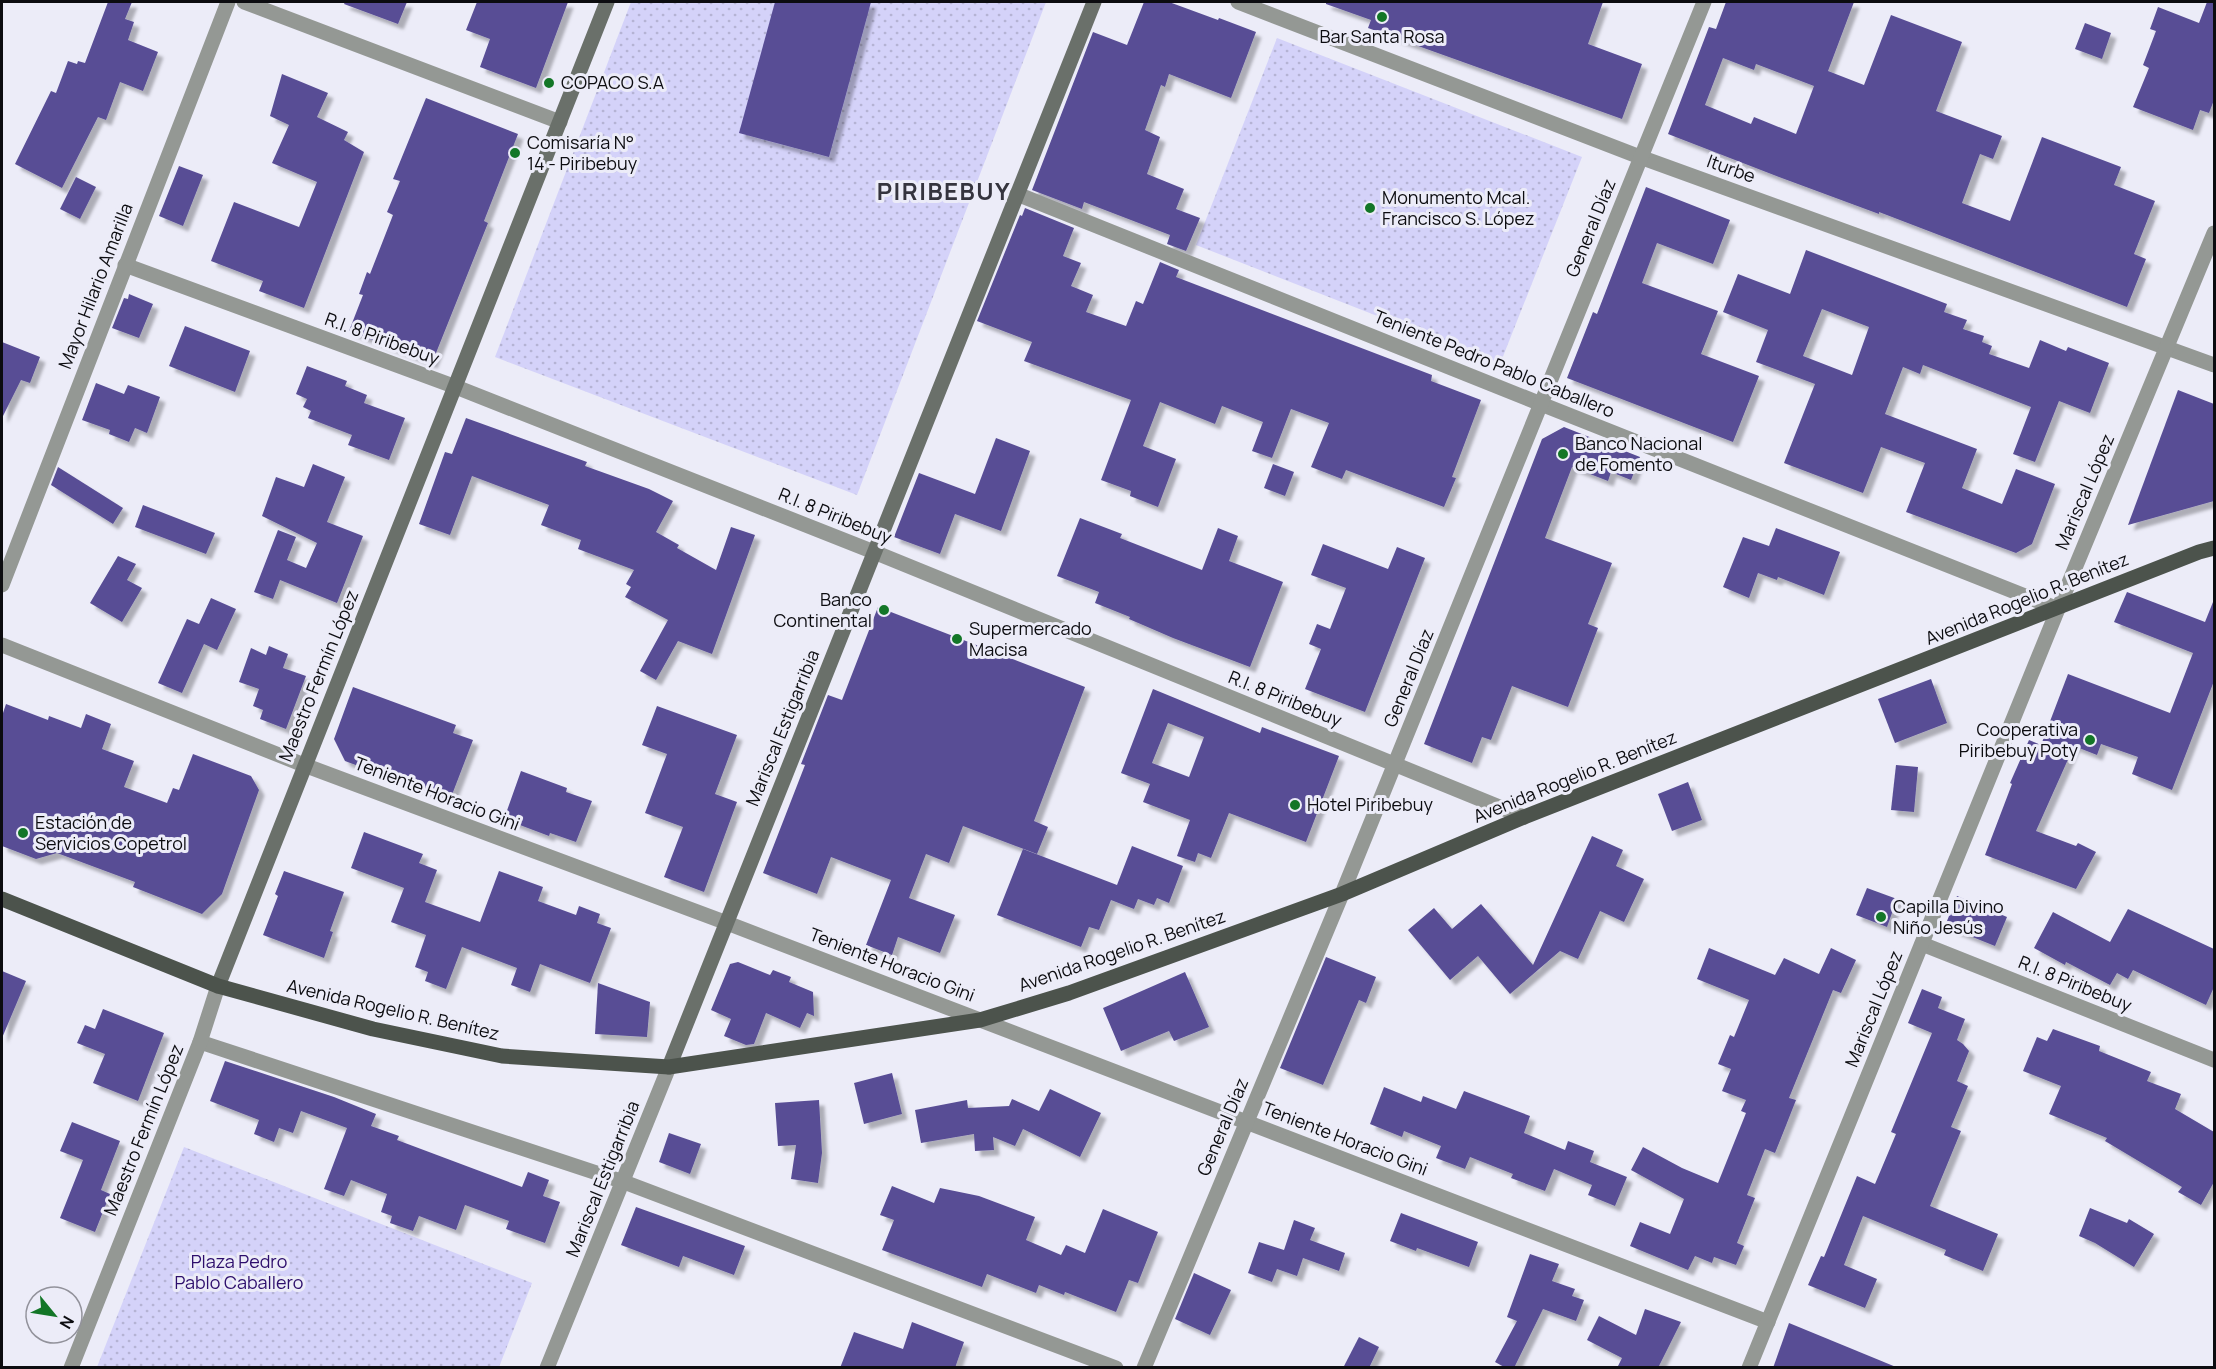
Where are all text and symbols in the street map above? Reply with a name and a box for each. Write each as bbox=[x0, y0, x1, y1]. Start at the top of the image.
marker: Bar Santa Rosa bbox=[1375, 10, 1389, 24]
place label: Bar Santa Rosa bbox=[1319, 24, 1445, 48]
place label: COPACO S.A bbox=[561, 70, 665, 94]
marker: COPACO S.A bbox=[542, 76, 556, 90]
place label: Comisaría N° 14 - Piribebuy bbox=[527, 130, 638, 175]
marker: Comisaría N° 14 - Piribebuy bbox=[508, 146, 522, 160]
street label: Iturbe bbox=[1704, 148, 1759, 188]
district label: PIRIBEBUY bbox=[877, 174, 1011, 207]
street label: General Díaz bbox=[1559, 175, 1621, 280]
place label: Monumento Mcal. Francisco S. López bbox=[1382, 185, 1534, 230]
street label: Mayor Hilario Amarilla bbox=[52, 199, 138, 372]
marker: Monumento Mcal. Francisco S. López bbox=[1363, 201, 1377, 215]
street label: Teniente Pedro Pablo Caballero bbox=[1370, 304, 1618, 423]
street label: R.I. 8 Piribebuy bbox=[322, 306, 443, 370]
street label: Mariscal López bbox=[2049, 430, 2119, 553]
place label: Banco Nacional de Fomento bbox=[1575, 431, 1702, 476]
marker: Banco Nacional de Fomento bbox=[1556, 447, 1570, 461]
street label: R.I. 8 Piribebuy bbox=[775, 481, 896, 549]
street label: Avenida Rogelio R. Benítez bbox=[1921, 546, 2132, 650]
street label: Maestro Fermín López bbox=[273, 586, 363, 765]
place label: Banco Continental bbox=[773, 587, 872, 632]
marker: Banco Continental bbox=[877, 603, 891, 617]
place label: Supermercado Macisa bbox=[969, 616, 1092, 661]
street label: General Díaz bbox=[1377, 625, 1439, 730]
marker: Supermercado Macisa bbox=[950, 632, 964, 646]
street label: Mariscal Estigarribia bbox=[740, 646, 824, 809]
street label: R.I. 8 Piribebuy bbox=[1225, 664, 1346, 732]
place label: Cooperativa Piribebuy Poty bbox=[1959, 717, 2079, 762]
street label: Avenida Rogelio R. Benítez bbox=[1469, 724, 1680, 828]
marker: Cooperativa Piribebuy Poty bbox=[2083, 733, 2097, 747]
street label: Teniente Horacio Gini bbox=[351, 750, 524, 836]
place label: Hotel Piribebuy bbox=[1307, 792, 1433, 816]
marker: Hotel Piribebuy bbox=[1288, 798, 1302, 812]
place label: Estación de Servicios Copetrol bbox=[35, 810, 187, 855]
marker: Estación de Servicios Copetrol bbox=[16, 826, 30, 840]
place label: Capilla Divino Niño Jesús bbox=[1893, 894, 2004, 939]
street label: Avenida Rogelio R. Benítez bbox=[1015, 903, 1228, 997]
marker: Capilla Divino Niño Jesús bbox=[1874, 910, 1888, 924]
street label: Teniente Horacio Gini bbox=[806, 921, 979, 1007]
street label: Mariscal López bbox=[1839, 947, 1907, 1070]
street label: R.I. 8 Piribebuy bbox=[2015, 949, 2136, 1017]
street label: Avenida Rogelio R. Benítez bbox=[285, 973, 502, 1045]
street label: Maestro Fermín López bbox=[98, 1040, 188, 1219]
street label: General Díaz bbox=[1191, 1074, 1253, 1179]
street label: Teniente Horacio Gini bbox=[1259, 1095, 1432, 1181]
street label: Mariscal Estigarribia bbox=[560, 1097, 644, 1260]
park label: Plaza Pedro Pablo Caballero bbox=[175, 1249, 303, 1294]
north arrow bbox=[24, 1285, 84, 1345]
text: N bbox=[55, 1312, 79, 1333]

